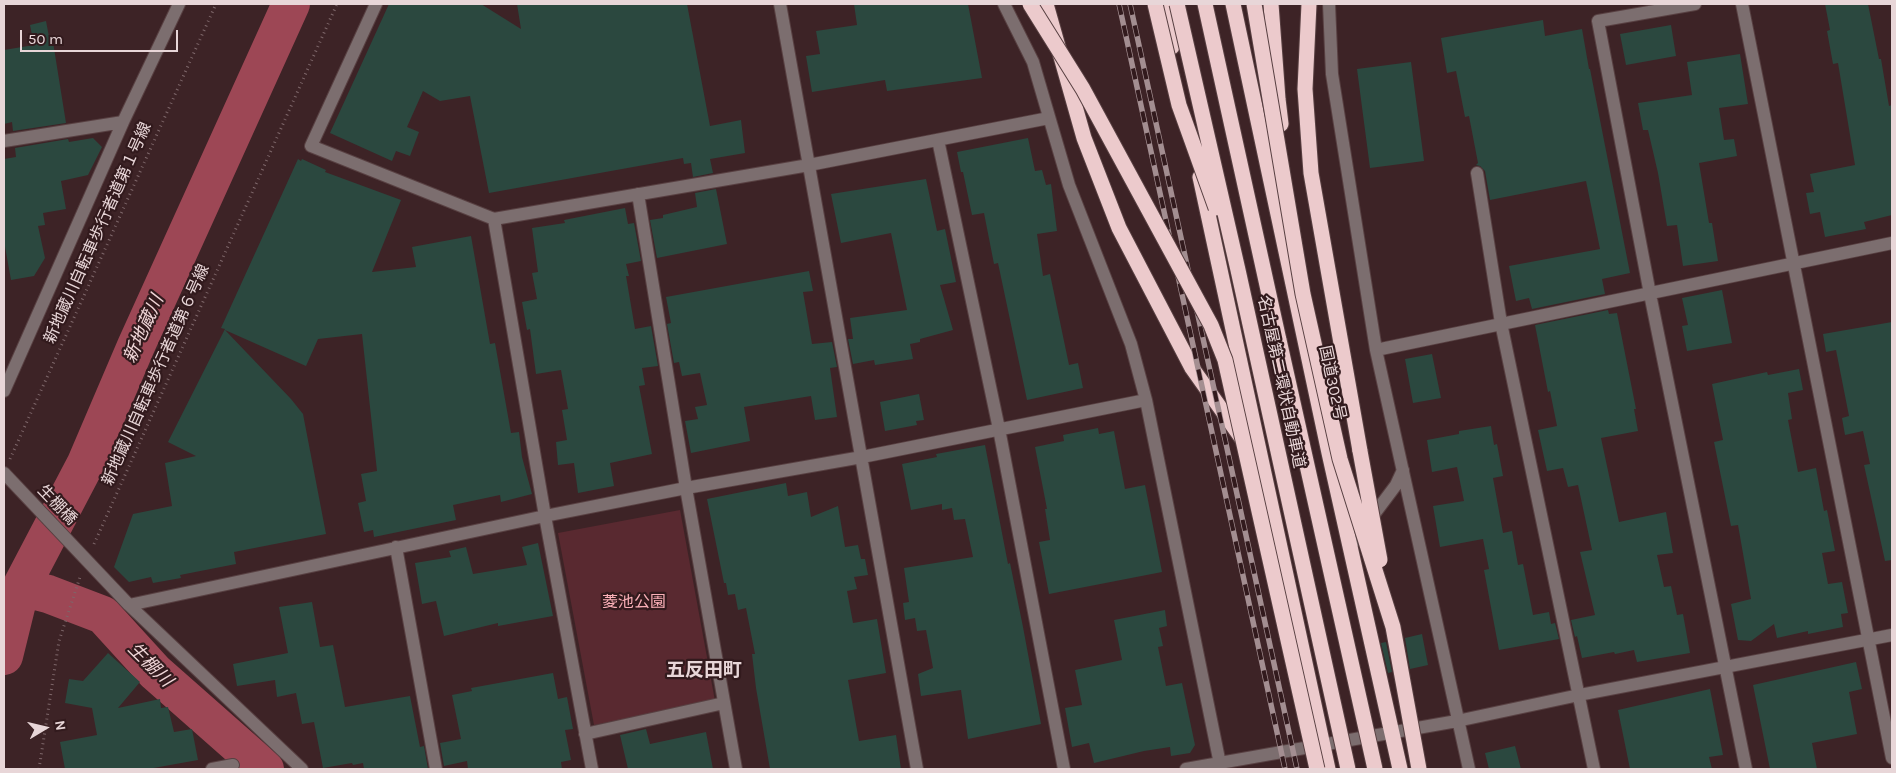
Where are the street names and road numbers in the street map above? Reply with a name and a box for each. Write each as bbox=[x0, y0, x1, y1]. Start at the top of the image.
street label: 新地蔵川自転車歩行者道第１号線 bbox=[40, 119, 156, 347]
street label: 新地蔵川自転車歩行者道第６号線 bbox=[98, 261, 214, 489]
street label: 名古屋第二環状自動車道 bbox=[1253, 294, 1309, 470]
street label: 国道302号 bbox=[1315, 344, 1349, 422]
street label: 生棚橋 bbox=[33, 481, 81, 529]

